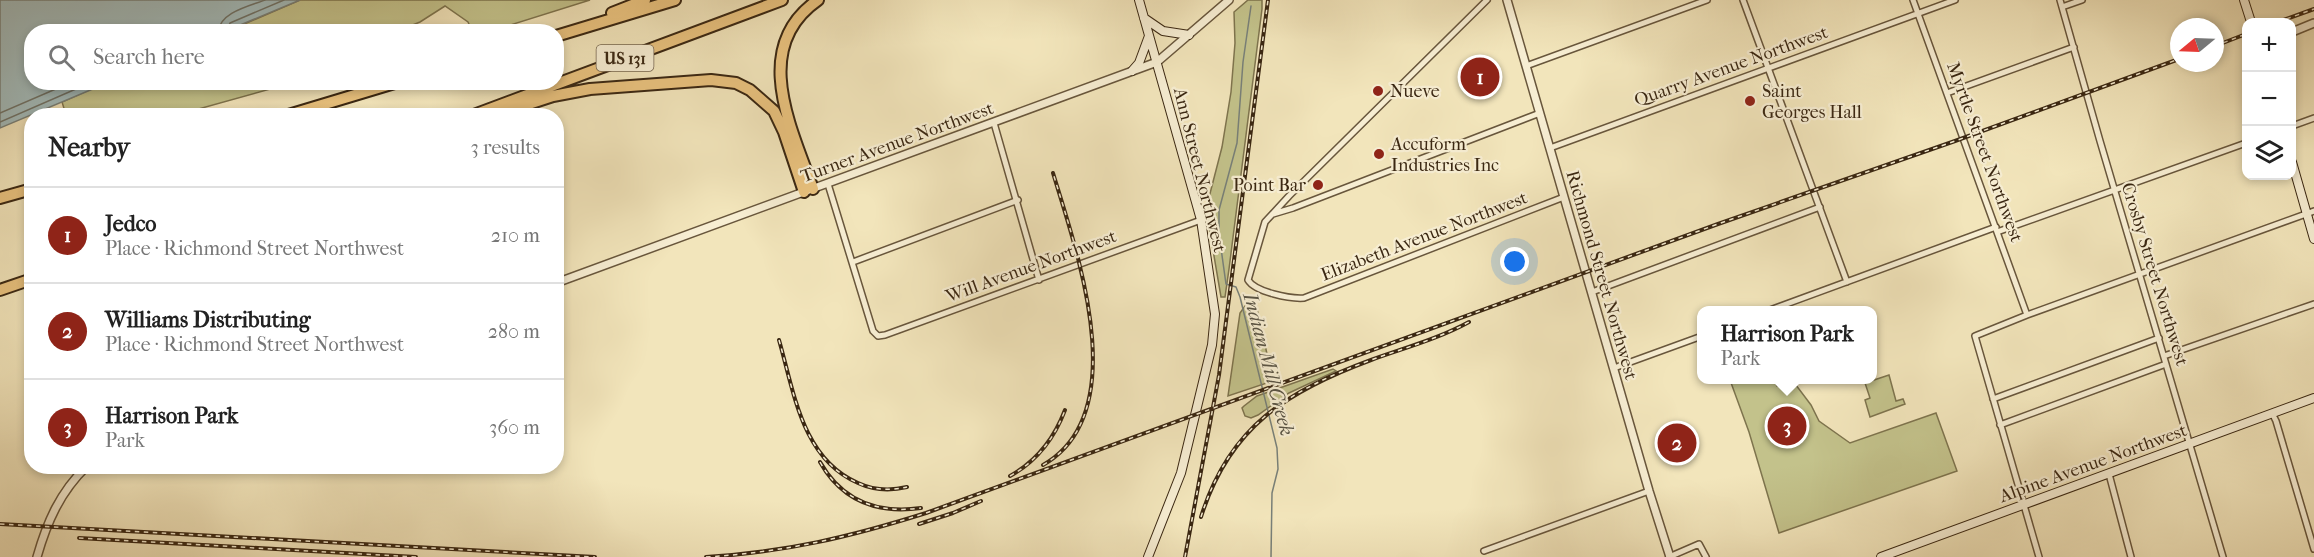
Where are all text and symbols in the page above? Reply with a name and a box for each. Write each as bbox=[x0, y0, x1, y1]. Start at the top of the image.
north arrow bbox=[2170, 18, 2224, 72]
map controls bbox=[2242, 18, 2296, 180]
button: + bbox=[2242, 18, 2296, 72]
street label: Quarry Avenue Northwest bbox=[1632, 21, 1831, 111]
search box bbox=[24, 24, 564, 90]
icon: search bbox=[45, 41, 78, 74]
text: Search here bbox=[93, 44, 205, 70]
road number: US 131 bbox=[596, 45, 654, 71]
pin: 1 bbox=[1460, 54, 1500, 100]
street label: Myrtle Street Northwest bbox=[1942, 59, 2027, 246]
button: − bbox=[2242, 72, 2296, 126]
place label: Nueve bbox=[1390, 81, 1440, 102]
place label: Saint Georges Hall bbox=[1762, 81, 1862, 123]
marker: Nueve bbox=[1371, 84, 1385, 98]
street label: Ann Street Northwest bbox=[1169, 85, 1230, 255]
marker: Saint Georges Hall bbox=[1743, 94, 1757, 108]
street label: Turner Avenue Northwest bbox=[798, 98, 997, 187]
button: layers bbox=[2242, 126, 2296, 180]
text: Nearby bbox=[48, 132, 130, 163]
place label: Accuform Industries Inc bbox=[1390, 134, 1499, 176]
text: 3 results bbox=[471, 136, 540, 159]
marker: Accuform Industries Inc bbox=[1372, 147, 1386, 161]
street label: Richmond Street Northwest bbox=[1562, 168, 1642, 383]
place label: Point Bar bbox=[1233, 175, 1306, 196]
marker: Point Bar bbox=[1311, 178, 1325, 192]
street label: Crosby Street Northwest bbox=[2117, 180, 2193, 369]
street label: Elizabeth Avenue Northwest bbox=[1318, 187, 1531, 286]
text: Jedco bbox=[105, 211, 157, 237]
text: 1 bbox=[64, 224, 71, 247]
text: 210 m bbox=[491, 224, 540, 247]
street label: Will Avenue Northwest bbox=[942, 226, 1120, 307]
text: Place · Richmond Street Northwest bbox=[105, 237, 404, 260]
your location bbox=[1500, 247, 1529, 276]
water label: Indian Mill Creek bbox=[1238, 289, 1299, 438]
popup bbox=[1697, 306, 1877, 384]
text: Williams Distributing bbox=[105, 307, 311, 333]
text: 2 bbox=[62, 320, 73, 343]
text: 280 m bbox=[488, 320, 540, 343]
text: Harrison Park bbox=[1720, 321, 1854, 347]
text: Place · Richmond Street Northwest bbox=[105, 333, 404, 356]
text: Park bbox=[1720, 347, 1760, 370]
text: Harrison Park bbox=[105, 403, 238, 429]
pin: 3 bbox=[1768, 404, 1806, 448]
text: 3 bbox=[63, 416, 72, 439]
text: 360 m bbox=[489, 416, 540, 439]
pin: 2 bbox=[1658, 420, 1696, 466]
street label: Alpine Avenue Northwest bbox=[1996, 420, 2190, 508]
text: Park bbox=[105, 429, 145, 452]

